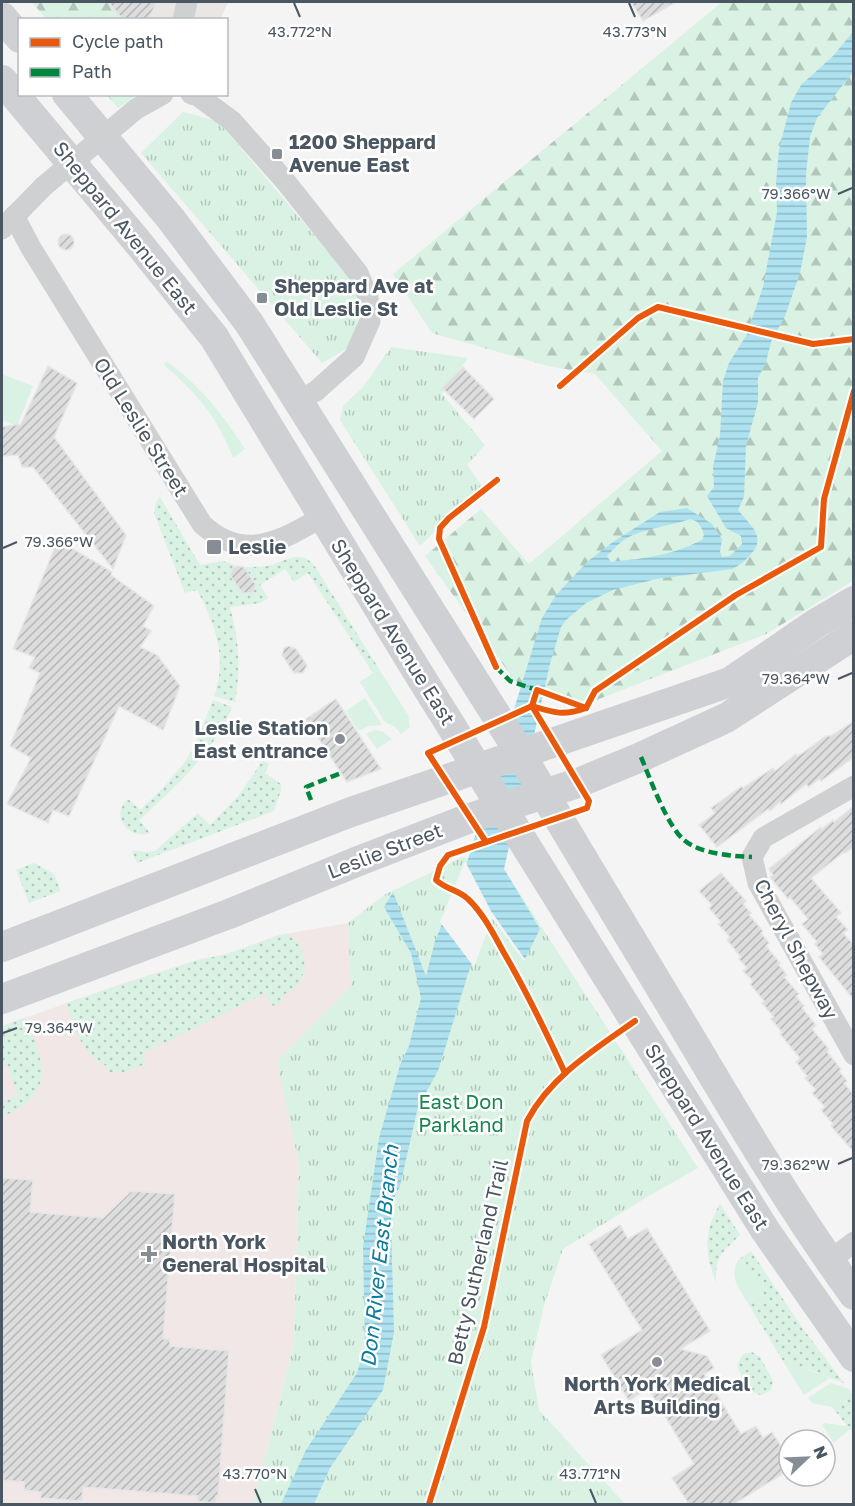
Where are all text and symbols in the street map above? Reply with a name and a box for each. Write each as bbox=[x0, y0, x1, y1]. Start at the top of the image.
legend bbox=[18, 18, 228, 96]
text: 43.772°N bbox=[268, 22, 332, 40]
text: 43.773°N bbox=[603, 22, 667, 40]
text: Cycle path bbox=[72, 30, 164, 52]
text: Path bbox=[72, 60, 112, 82]
place label: 1200 Sheppard Avenue East bbox=[289, 129, 436, 176]
street label: Sheppard Avenue East bbox=[49, 136, 203, 318]
marker: 1200 Sheppard Avenue East bbox=[270, 147, 284, 161]
text: 79.366°W bbox=[762, 184, 830, 202]
place label: Sheppard Ave at Old Leslie St bbox=[274, 273, 433, 320]
marker: Sheppard Ave at Old Leslie St bbox=[255, 291, 269, 305]
street label: Old Leslie Street bbox=[89, 353, 194, 500]
text: 79.366°W bbox=[25, 532, 93, 550]
place label: Leslie bbox=[228, 534, 287, 558]
street label: Sheppard Avenue East bbox=[327, 534, 461, 729]
marker: Leslie bbox=[205, 538, 223, 556]
text: 79.364°W bbox=[762, 669, 830, 687]
place label: Leslie Station East entrance bbox=[193, 715, 328, 762]
marker: Leslie Station East entrance bbox=[333, 732, 347, 746]
street label: Leslie Street bbox=[324, 817, 445, 883]
street label: Cheryl Shepway bbox=[750, 874, 844, 1023]
text: 79.364°W bbox=[25, 1018, 93, 1036]
street label: Sheppard Avenue East bbox=[641, 1039, 775, 1234]
park label: East Don Parkland bbox=[418, 1089, 504, 1136]
water label: Don River East Branch bbox=[354, 1143, 404, 1368]
text: 79.362°W bbox=[762, 1155, 830, 1173]
street label: Betty Sutherland Trail bbox=[442, 1156, 512, 1367]
place label: North York General Hospital bbox=[162, 1229, 326, 1276]
marker: North York General Hospital bbox=[140, 1245, 158, 1263]
marker: North York Medical Arts Building bbox=[650, 1355, 664, 1369]
place label: North York Medical Arts Building bbox=[564, 1371, 750, 1418]
north arrow bbox=[777, 1428, 837, 1488]
text: N bbox=[809, 1443, 832, 1462]
text: 43.770°N bbox=[223, 1464, 287, 1482]
text: 43.771°N bbox=[559, 1464, 621, 1482]

